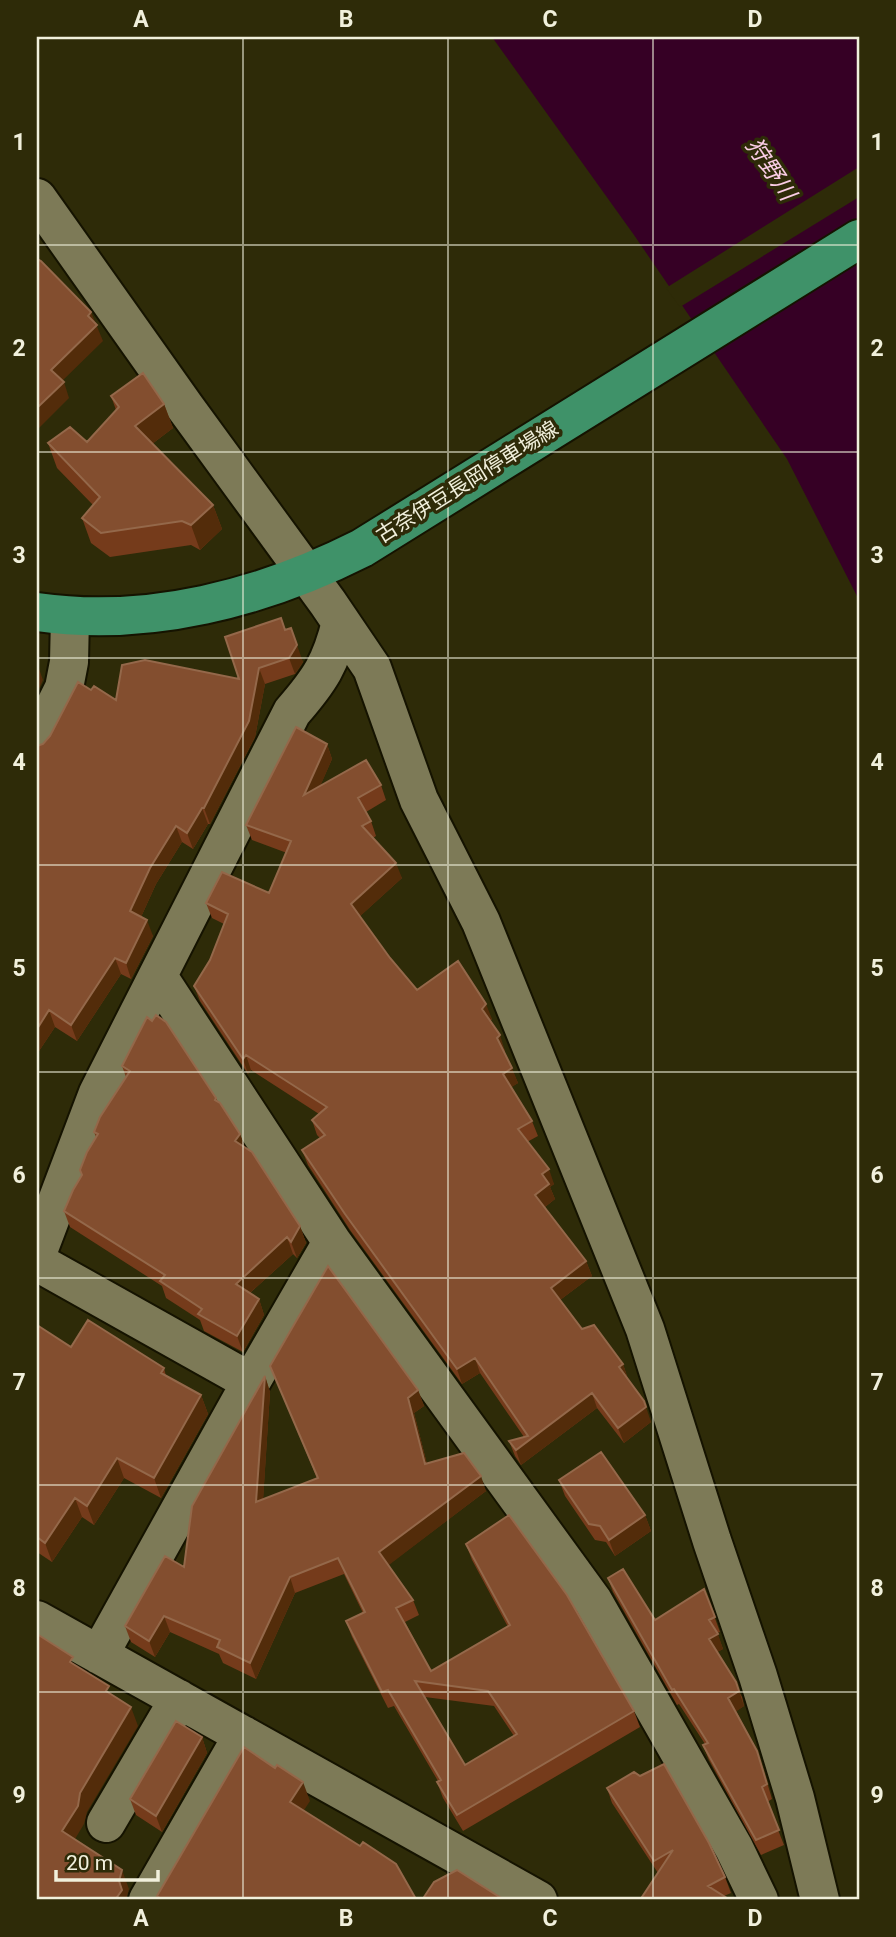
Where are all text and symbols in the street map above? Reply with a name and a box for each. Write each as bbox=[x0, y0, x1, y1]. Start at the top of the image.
text: A bbox=[133, 6, 149, 33]
text: B bbox=[339, 6, 353, 33]
text: C bbox=[542, 6, 558, 33]
text: D bbox=[748, 6, 762, 33]
text: 1 bbox=[12, 129, 26, 156]
text: 1 bbox=[870, 129, 884, 156]
water label: 狩野川 bbox=[740, 133, 803, 208]
text: 2 bbox=[12, 335, 26, 362]
text: 2 bbox=[870, 335, 884, 362]
street label: 古奈伊豆長岡停車場線 bbox=[372, 416, 562, 548]
text: 3 bbox=[12, 542, 26, 569]
text: 3 bbox=[870, 542, 884, 569]
text: 4 bbox=[12, 749, 26, 776]
text: 4 bbox=[870, 749, 884, 776]
text: 5 bbox=[12, 955, 26, 982]
text: 5 bbox=[870, 955, 884, 982]
text: 6 bbox=[12, 1162, 26, 1189]
text: 6 bbox=[870, 1162, 884, 1189]
text: 7 bbox=[12, 1369, 26, 1396]
text: 7 bbox=[870, 1369, 884, 1396]
text: 8 bbox=[12, 1575, 26, 1602]
text: 8 bbox=[870, 1575, 884, 1602]
text: 9 bbox=[12, 1782, 26, 1809]
text: 9 bbox=[870, 1782, 884, 1809]
scale bar bbox=[56, 1839, 158, 1883]
text: 20 m bbox=[66, 1851, 113, 1875]
text: A bbox=[133, 1905, 149, 1932]
text: B bbox=[339, 1905, 353, 1932]
text: C bbox=[542, 1905, 558, 1932]
text: D bbox=[748, 1905, 762, 1932]

